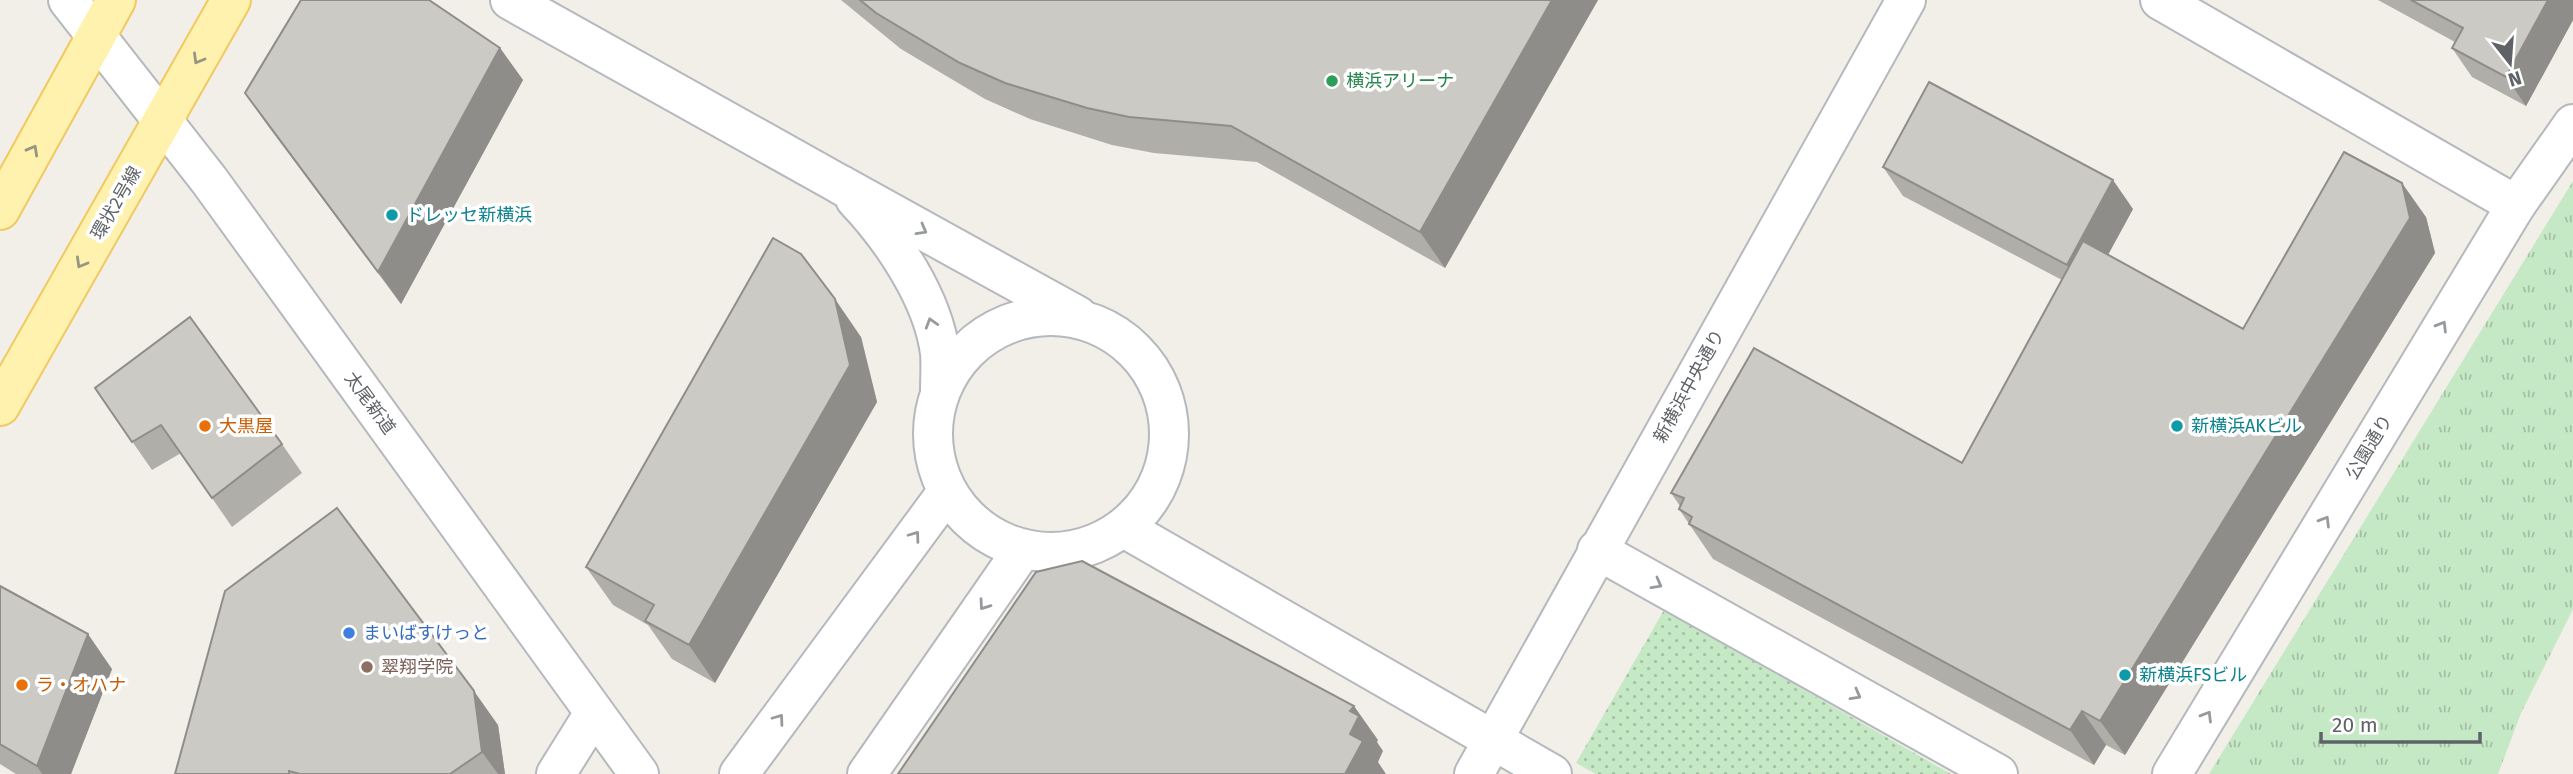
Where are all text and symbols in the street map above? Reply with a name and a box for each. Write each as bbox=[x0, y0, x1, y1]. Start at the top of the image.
north arrow bbox=[2475, 28, 2545, 98]
one-way arrow bbox=[193, 52, 206, 65]
text: N bbox=[2505, 66, 2524, 92]
place label: 横浜アリーナ bbox=[1346, 70, 1454, 92]
marker: 横浜アリーナ bbox=[1324, 73, 1340, 89]
one-way arrow bbox=[25, 145, 38, 157]
street label: 環状2号線 bbox=[86, 162, 146, 244]
place label: ドレッセ新横浜 bbox=[406, 204, 532, 226]
marker: ドレッセ新横浜 bbox=[384, 207, 400, 223]
one-way arrow bbox=[915, 222, 928, 235]
one-way arrow bbox=[76, 256, 89, 268]
one-way arrow bbox=[925, 318, 940, 330]
one-way arrow bbox=[2434, 321, 2447, 334]
street label: 新横浜中央通り bbox=[1649, 326, 1729, 446]
street label: 太尾新道 bbox=[340, 367, 400, 439]
street label: 公園通り bbox=[2341, 410, 2397, 484]
place label: 大黒屋 bbox=[219, 415, 273, 437]
place label: 新横浜AKビル bbox=[2191, 415, 2302, 437]
marker: 大黒屋 bbox=[197, 418, 213, 434]
marker: 新横浜AKビル bbox=[2169, 418, 2185, 434]
one-way arrow bbox=[2316, 515, 2329, 528]
one-way arrow bbox=[906, 531, 919, 544]
one-way arrow bbox=[1649, 576, 1662, 589]
one-way arrow bbox=[980, 597, 992, 610]
place label: まいばすけっと bbox=[363, 622, 489, 644]
marker: まいばすけっと bbox=[341, 625, 357, 641]
place label: 翠翔学院 bbox=[381, 656, 453, 678]
marker: 翠翔学院 bbox=[359, 659, 375, 675]
place label: 新横浜FSビル bbox=[2139, 664, 2247, 686]
marker: 新横浜FSビル bbox=[2117, 667, 2133, 683]
place label: ラ・オハナ bbox=[36, 674, 126, 696]
marker: ラ・オハナ bbox=[14, 677, 30, 693]
one-way arrow bbox=[1848, 687, 1861, 700]
scale bar bbox=[2321, 700, 2480, 744]
one-way arrow bbox=[2199, 710, 2212, 723]
text: 20 m bbox=[2332, 712, 2378, 738]
one-way arrow bbox=[771, 714, 784, 727]

